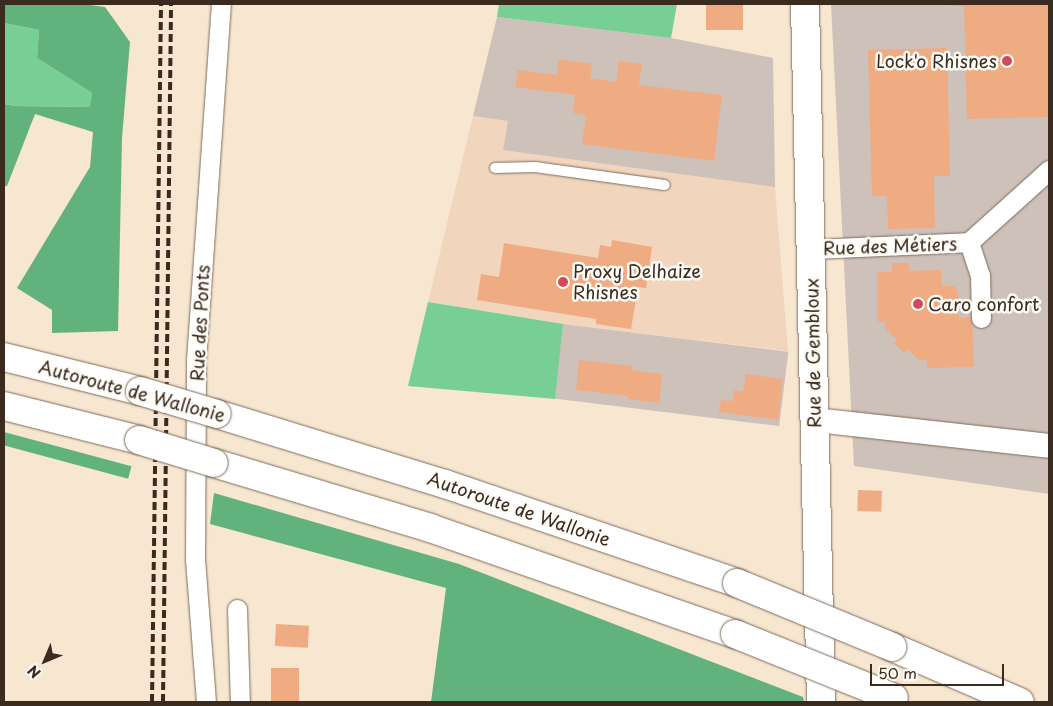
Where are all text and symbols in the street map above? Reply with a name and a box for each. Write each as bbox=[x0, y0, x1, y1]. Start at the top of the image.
place label: Lock'o Rhisnes bbox=[875, 50, 997, 72]
marker: Lock'o Rhisnes bbox=[1001, 55, 1013, 67]
street label: Rue des Métiers bbox=[821, 233, 959, 259]
place label: Proxy Delhaize Rhisnes bbox=[573, 261, 701, 304]
street label: Rue des Ponts bbox=[186, 263, 214, 383]
marker: Proxy Delhaize Rhisnes bbox=[557, 276, 569, 288]
street label: Rue de Gembloux bbox=[801, 277, 825, 429]
place label: Caro confort bbox=[928, 293, 1039, 315]
marker: Caro confort bbox=[912, 298, 924, 310]
street label: Autoroute de Wallonie bbox=[36, 356, 228, 426]
street label: Autoroute de Wallonie bbox=[424, 467, 614, 551]
north arrow bbox=[20, 636, 70, 686]
scale bar bbox=[873, 654, 1007, 686]
text: N bbox=[23, 661, 45, 683]
text: 50 m bbox=[878, 661, 917, 684]

